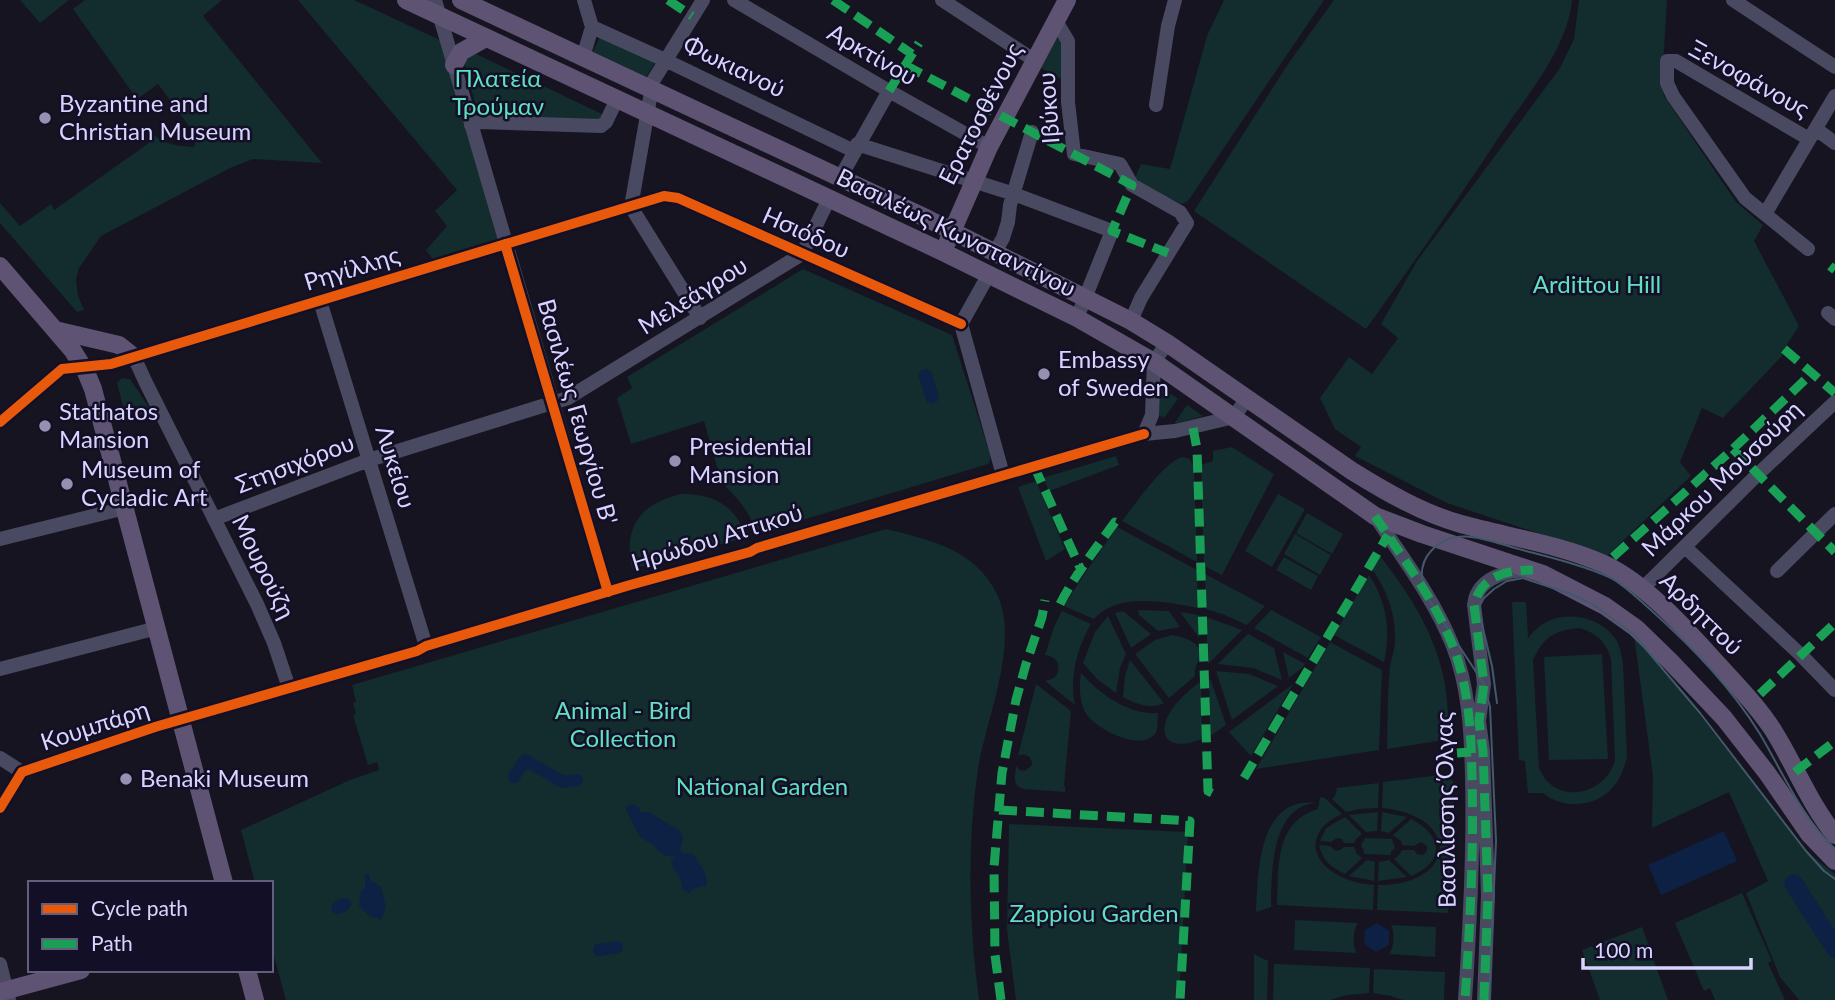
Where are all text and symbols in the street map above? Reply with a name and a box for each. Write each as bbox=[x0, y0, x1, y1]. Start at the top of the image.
street label: Αρκτίνου bbox=[823, 17, 922, 91]
street label: Φωκιανού bbox=[679, 29, 790, 103]
street label: Ξενοφάνους bbox=[1685, 33, 1815, 123]
street label: Ερατοσθένους bbox=[932, 38, 1028, 189]
park label: Πλατεία Τρούμαν bbox=[452, 63, 544, 120]
street label: Ιβύκου bbox=[1031, 71, 1064, 145]
place label: Byzantine and Christian Museum bbox=[59, 88, 251, 145]
marker: Byzantine and Christian Museum bbox=[37, 110, 53, 126]
street label: Βασιλέως Κωνσταντίνου bbox=[832, 161, 1081, 302]
street label: Ησιόδου bbox=[759, 200, 855, 264]
street label: Ρηγίλλης bbox=[300, 239, 403, 296]
street label: Μελεάγρου bbox=[632, 250, 752, 340]
park label: Ardittou Hill bbox=[1533, 269, 1661, 298]
street label: Βασιλέως Γεωργίου Β' bbox=[532, 295, 625, 528]
place label: Embassy of Sweden bbox=[1058, 344, 1169, 401]
marker: Embassy of Sweden bbox=[1036, 366, 1052, 382]
street label: Μάρκου Μουσούρη bbox=[1635, 394, 1807, 562]
place label: Stathatos Mansion bbox=[59, 396, 158, 453]
marker: Stathatos Mansion bbox=[37, 418, 53, 434]
street label: Λυκείου bbox=[370, 422, 423, 512]
street label: Στησιχόρου bbox=[231, 427, 358, 498]
place label: Presidential Mansion bbox=[689, 431, 812, 488]
marker: Presidential Mansion bbox=[667, 453, 683, 469]
place label: Museum of Cycladic Art bbox=[81, 454, 208, 511]
marker: Museum of Cycladic Art bbox=[59, 476, 75, 492]
street label: Ηρώδου Αττικού bbox=[627, 497, 806, 576]
street label: Μουρούζη bbox=[227, 509, 302, 623]
street label: Αρδηττού bbox=[1655, 565, 1750, 660]
street label: Κουμπάρη bbox=[37, 693, 152, 756]
park label: Animal - Bird Collection bbox=[555, 695, 691, 752]
street label: Βασιλίσσης Όλγας bbox=[1428, 712, 1461, 908]
place label: Benaki Museum bbox=[140, 763, 309, 792]
marker: Benaki Museum bbox=[118, 771, 134, 787]
park label: National Garden bbox=[676, 771, 848, 800]
legend bbox=[28, 881, 273, 972]
text: Cycle path bbox=[91, 895, 188, 920]
park label: Zappiou Garden bbox=[1009, 898, 1179, 927]
scale bar bbox=[1583, 926, 1751, 970]
text: Path bbox=[91, 930, 133, 955]
text: 100 m bbox=[1594, 937, 1653, 962]

